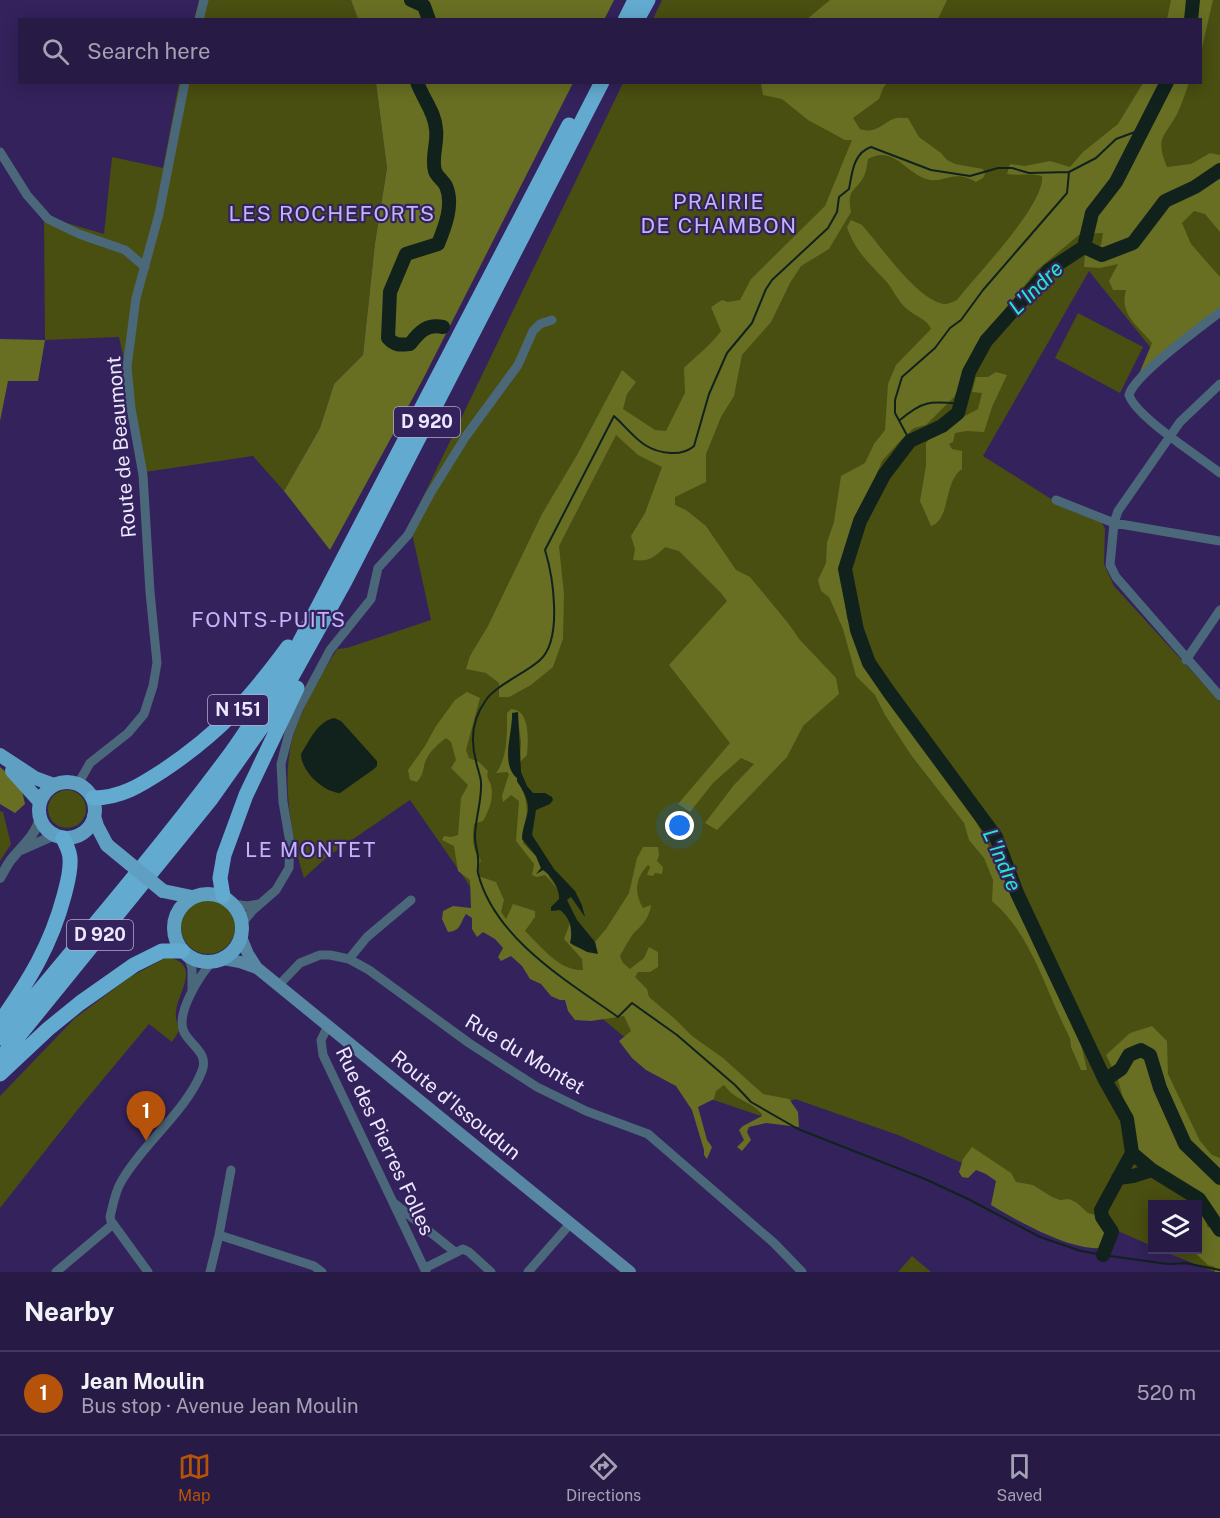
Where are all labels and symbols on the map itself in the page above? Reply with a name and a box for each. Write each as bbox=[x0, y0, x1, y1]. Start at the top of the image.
district label: PRAIRIE DE CHAMBON bbox=[640, 189, 798, 238]
district label: LES ROCHEFORTS bbox=[229, 201, 435, 226]
water label: L'Indre bbox=[1003, 256, 1068, 320]
street label: Route de Beaumont bbox=[101, 355, 141, 539]
road number: D 920 bbox=[394, 407, 460, 437]
district label: FONTS-PUITS bbox=[191, 607, 347, 632]
road number: N 151 bbox=[208, 695, 268, 725]
your location bbox=[665, 811, 694, 840]
water label: L'Indre bbox=[978, 825, 1027, 895]
district label: LE MONTET bbox=[245, 837, 377, 862]
road number: D 920 bbox=[67, 920, 133, 950]
street label: Rue du Montet bbox=[461, 1009, 589, 1099]
street label: Rue des Pierres Folles bbox=[331, 1043, 439, 1239]
street label: Route d'Issoudun bbox=[386, 1045, 526, 1165]
pin: 1 bbox=[126, 1092, 166, 1141]

